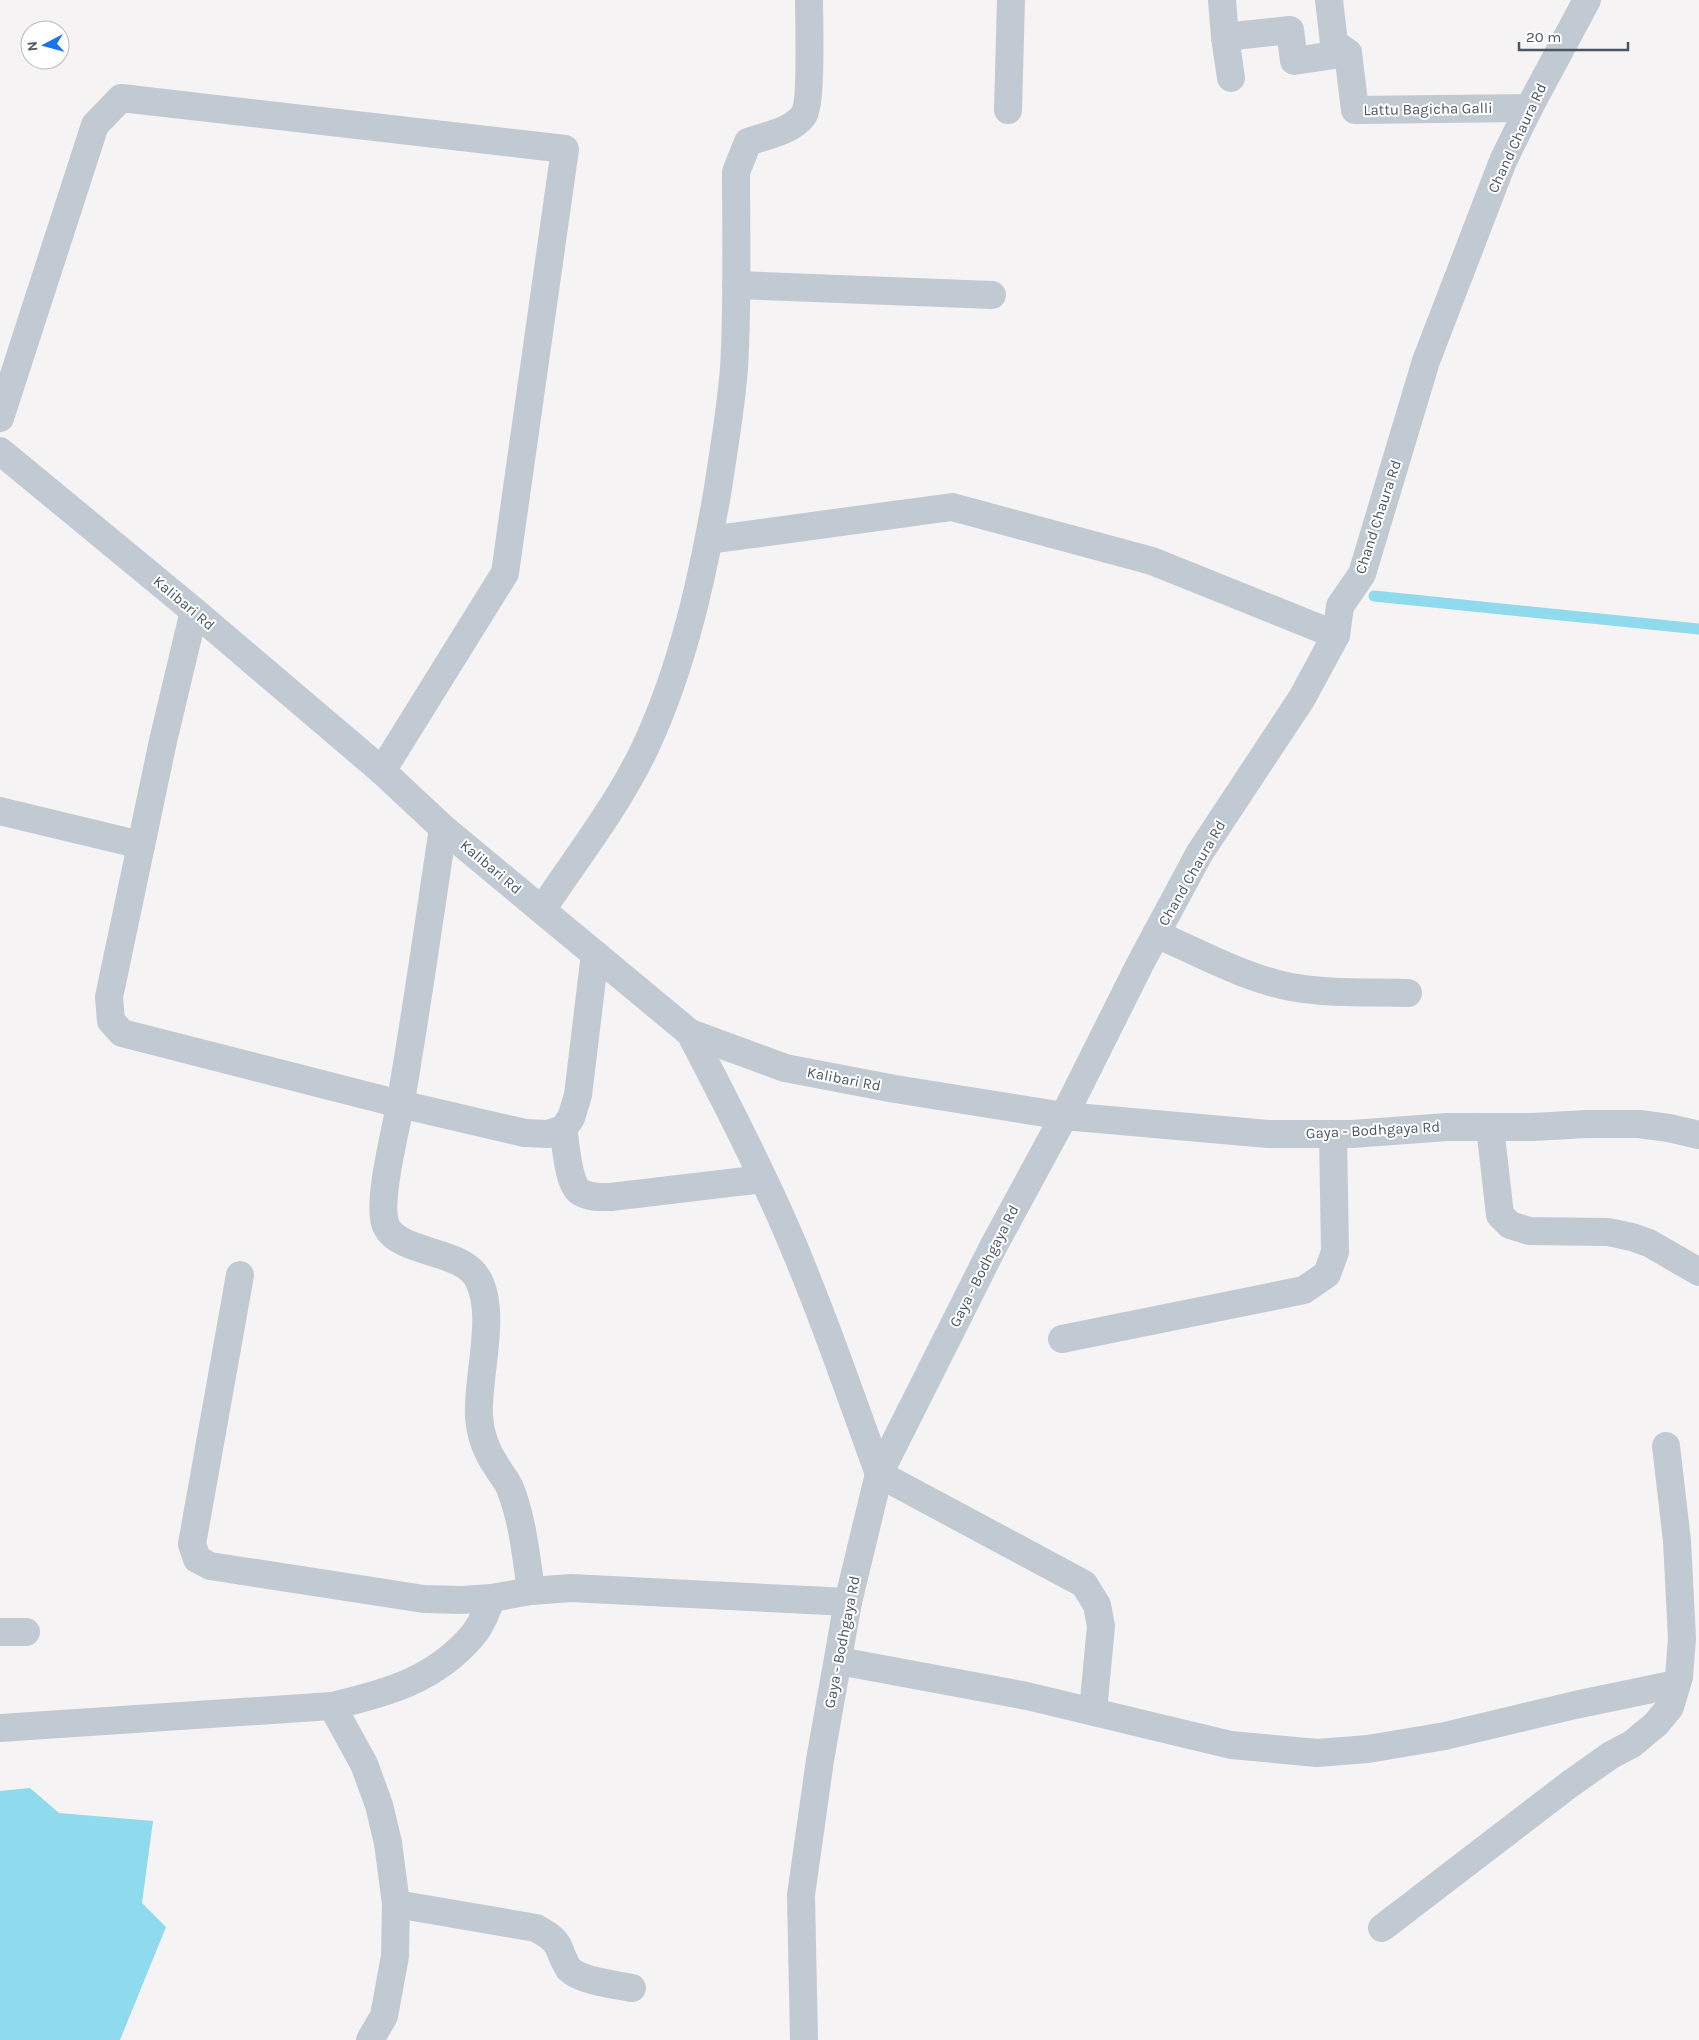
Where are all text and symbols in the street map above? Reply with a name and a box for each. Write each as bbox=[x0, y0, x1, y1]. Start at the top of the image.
north arrow bbox=[20, 20, 70, 70]
scale bar bbox=[1519, 20, 1628, 52]
text: 20 m bbox=[1526, 28, 1561, 46]
text: N bbox=[24, 40, 42, 52]
street label: Chand Chaura Rd bbox=[1484, 80, 1550, 196]
street label: Lattu Bagicha Galli bbox=[1363, 99, 1493, 119]
street label: Chand Chaura Rd bbox=[1351, 458, 1405, 576]
street label: Kalibari Rd bbox=[150, 572, 218, 634]
street label: Chand Chaura Rd bbox=[1154, 817, 1230, 929]
street label: Kalibari Rd bbox=[457, 836, 525, 898]
street label: Kalibari Rd bbox=[806, 1063, 882, 1095]
street label: Gaya - Bodhgaya Rd bbox=[1305, 1117, 1441, 1143]
street label: Gaya - Bodhgaya Rd bbox=[945, 1202, 1023, 1330]
street label: Gaya - Bodhgaya Rd bbox=[820, 1574, 864, 1710]

